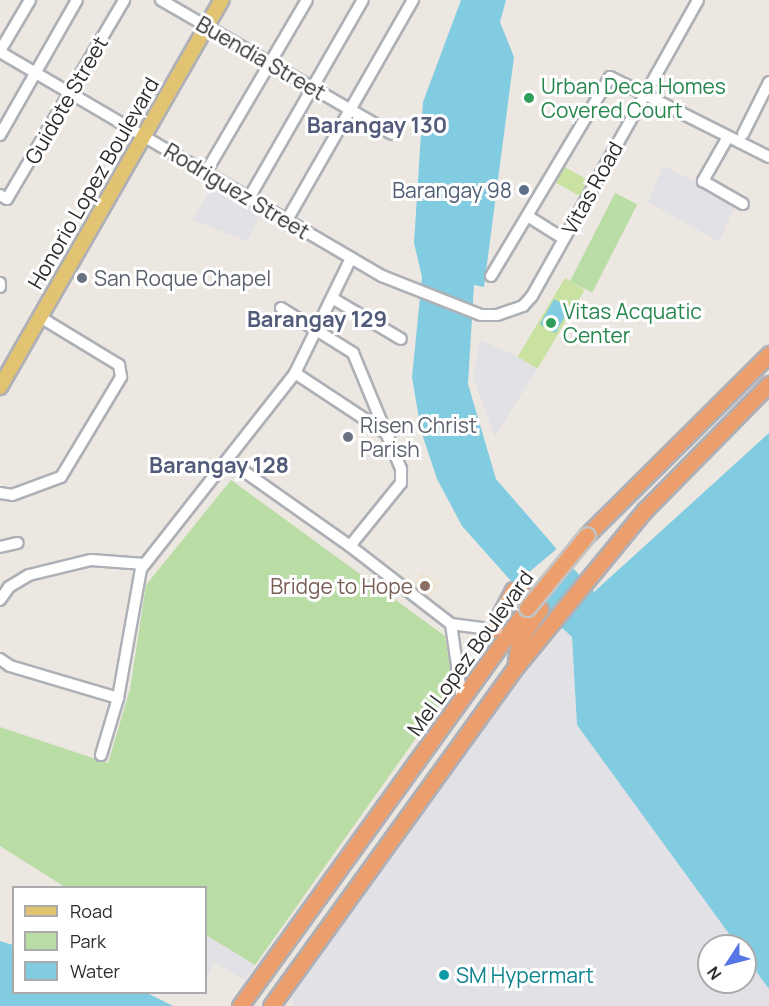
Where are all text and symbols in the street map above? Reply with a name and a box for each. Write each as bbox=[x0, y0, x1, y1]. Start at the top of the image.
street label: Buendia Street bbox=[192, 11, 330, 105]
street label: Guidote Street bbox=[19, 32, 113, 168]
street label: Honorio Lopez Boulevard bbox=[22, 73, 164, 293]
place label: Urban Deca Homes Covered Court bbox=[541, 73, 726, 123]
marker: Urban Deca Homes Covered Court bbox=[522, 91, 536, 105]
district label: Barangay 130 bbox=[307, 113, 447, 139]
street label: Vitas Road bbox=[556, 137, 628, 239]
street label: Rodriguez Street bbox=[160, 138, 314, 244]
place label: Barangay 98 bbox=[392, 177, 512, 203]
marker: Barangay 98 bbox=[517, 183, 531, 197]
place label: San Roque Chapel bbox=[94, 265, 271, 291]
marker: San Roque Chapel bbox=[75, 271, 89, 285]
place label: Vitas Acquatic Center bbox=[563, 298, 702, 348]
district label: Barangay 129 bbox=[247, 307, 387, 333]
marker: Vitas Acquatic Center bbox=[544, 316, 558, 330]
place label: Risen Christ Parish bbox=[360, 412, 477, 462]
marker: Risen Christ Parish bbox=[341, 430, 355, 444]
district label: Barangay 128 bbox=[149, 453, 289, 479]
street label: Mel Lopez Boulevard bbox=[402, 565, 538, 741]
place label: Bridge to Hope bbox=[270, 573, 413, 599]
marker: Bridge to Hope bbox=[418, 579, 432, 593]
legend bbox=[12, 886, 207, 994]
text: Road bbox=[70, 899, 113, 923]
text: Park bbox=[70, 929, 106, 953]
north arrow bbox=[697, 934, 757, 994]
text: Water bbox=[70, 959, 120, 983]
place label: SM Hypermart bbox=[456, 962, 594, 988]
text: N bbox=[702, 962, 726, 985]
marker: SM Hypermart bbox=[437, 968, 451, 982]

